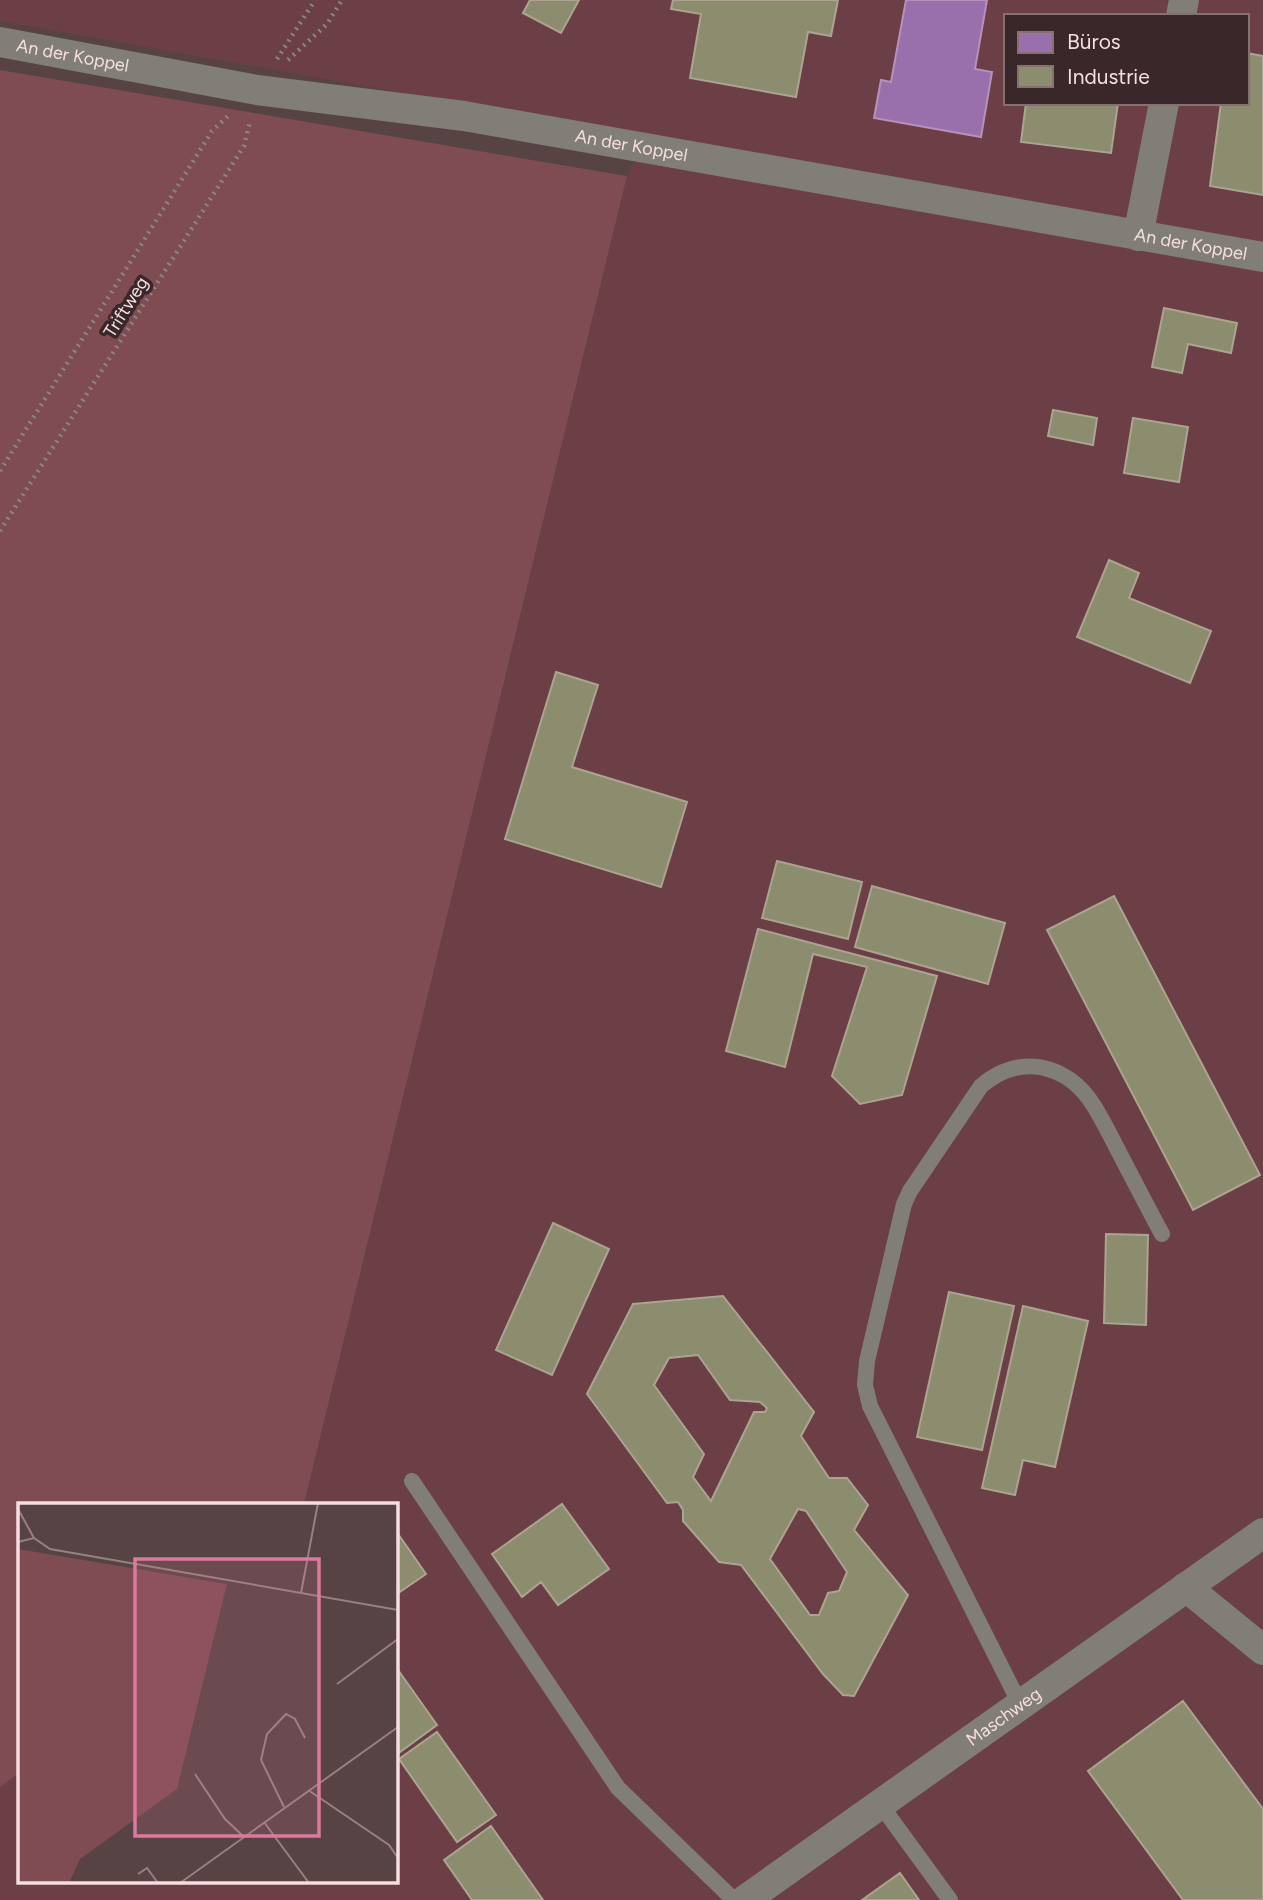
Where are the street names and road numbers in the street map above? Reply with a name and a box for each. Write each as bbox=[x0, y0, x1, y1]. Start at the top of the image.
street label: An der Koppel bbox=[15, 34, 131, 77]
street label: An der Koppel bbox=[573, 125, 689, 166]
street label: An der Koppel bbox=[1133, 224, 1249, 265]
street label: Triftweg bbox=[99, 273, 153, 341]
street label: Maschweg bbox=[962, 1683, 1045, 1751]

